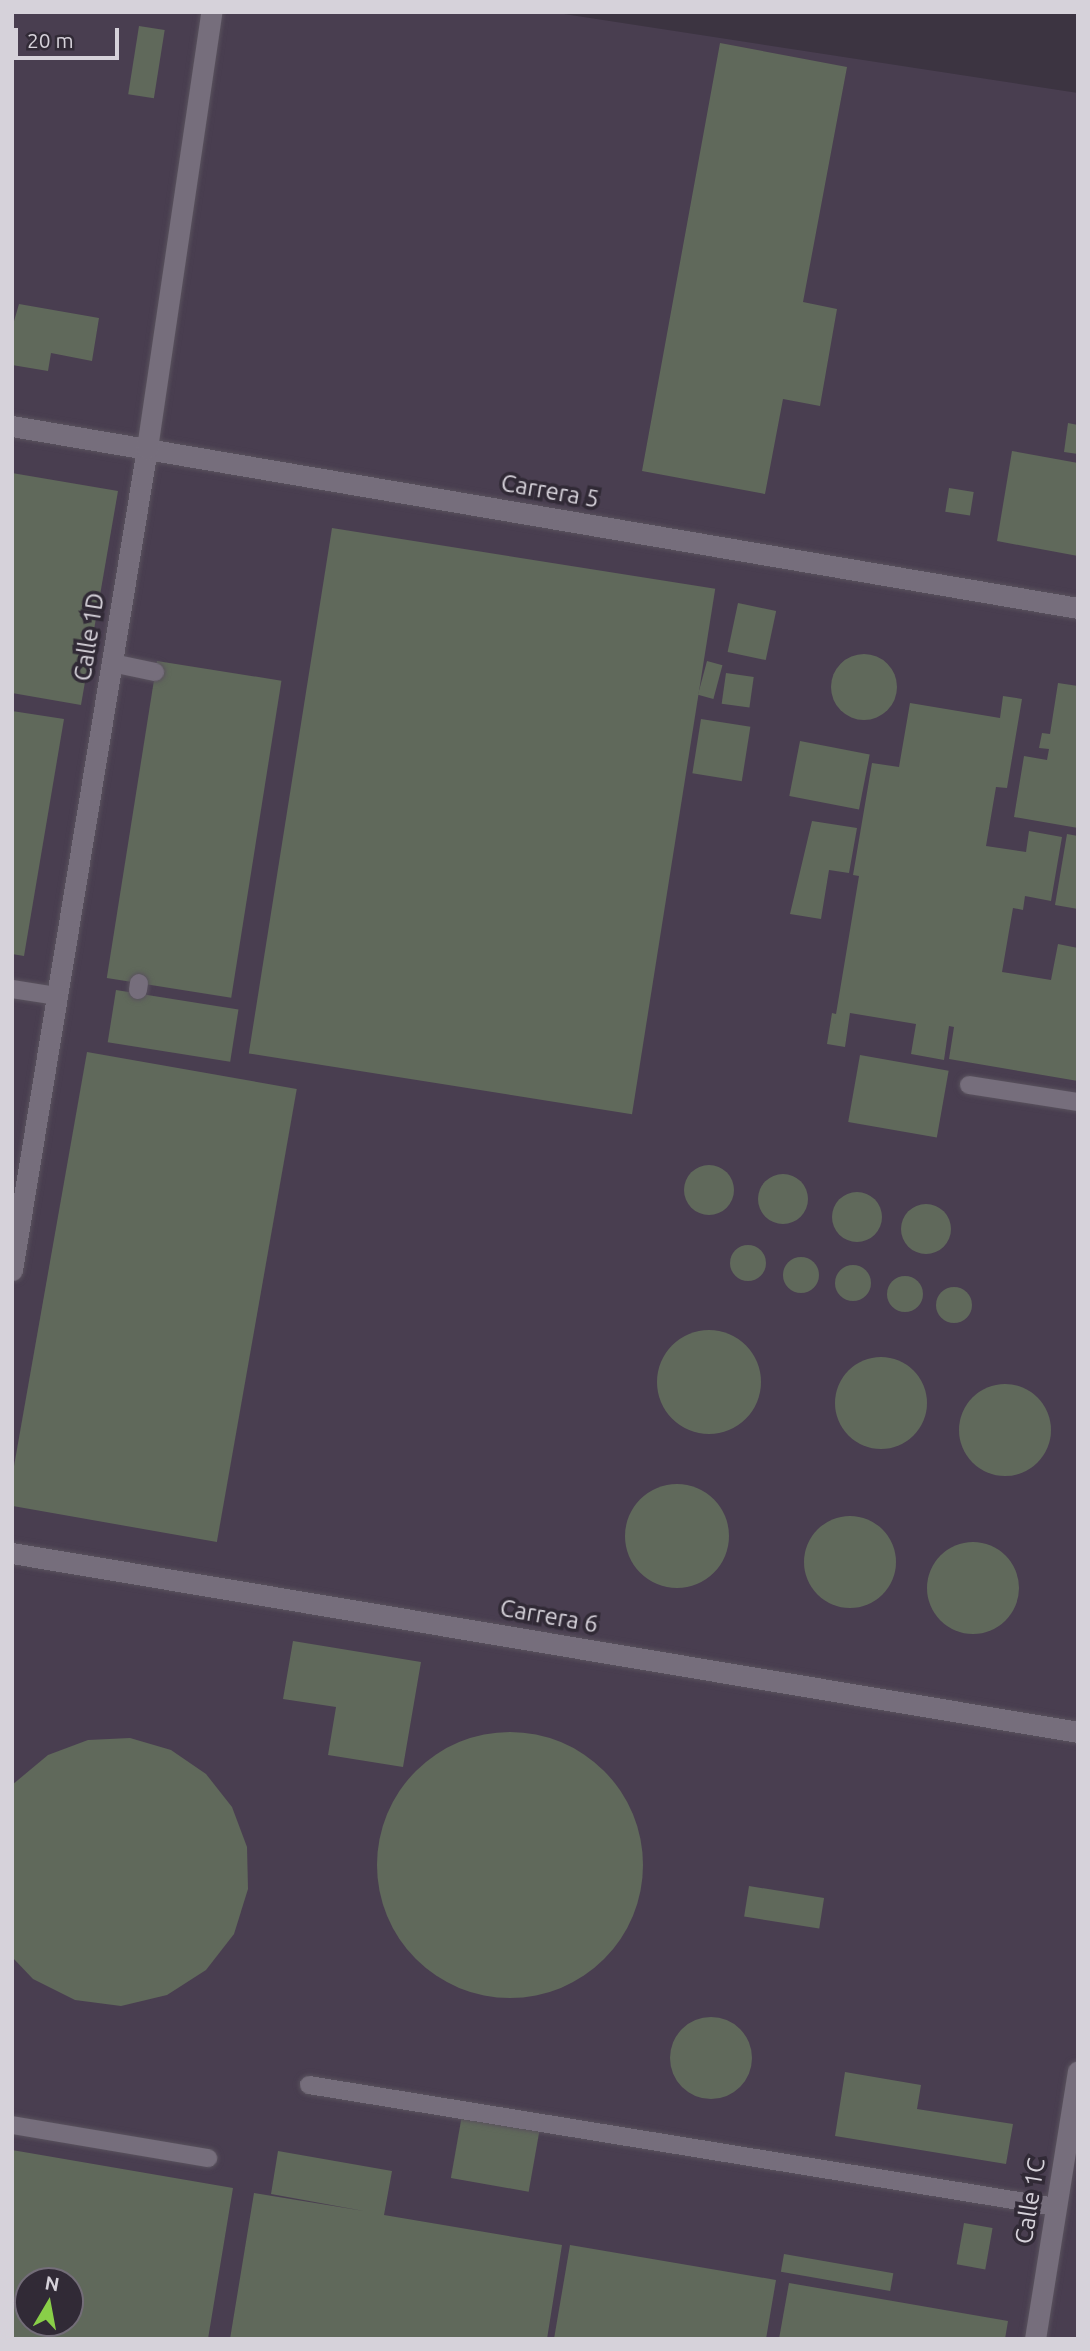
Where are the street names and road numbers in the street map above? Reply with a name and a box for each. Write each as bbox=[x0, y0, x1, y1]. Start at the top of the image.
street label: Carrera 5 bbox=[499, 468, 601, 514]
street label: Calle 1D bbox=[68, 591, 110, 683]
street label: Carrera 6 bbox=[498, 1593, 600, 1639]
street label: Calle 1C bbox=[1009, 2156, 1051, 2246]

